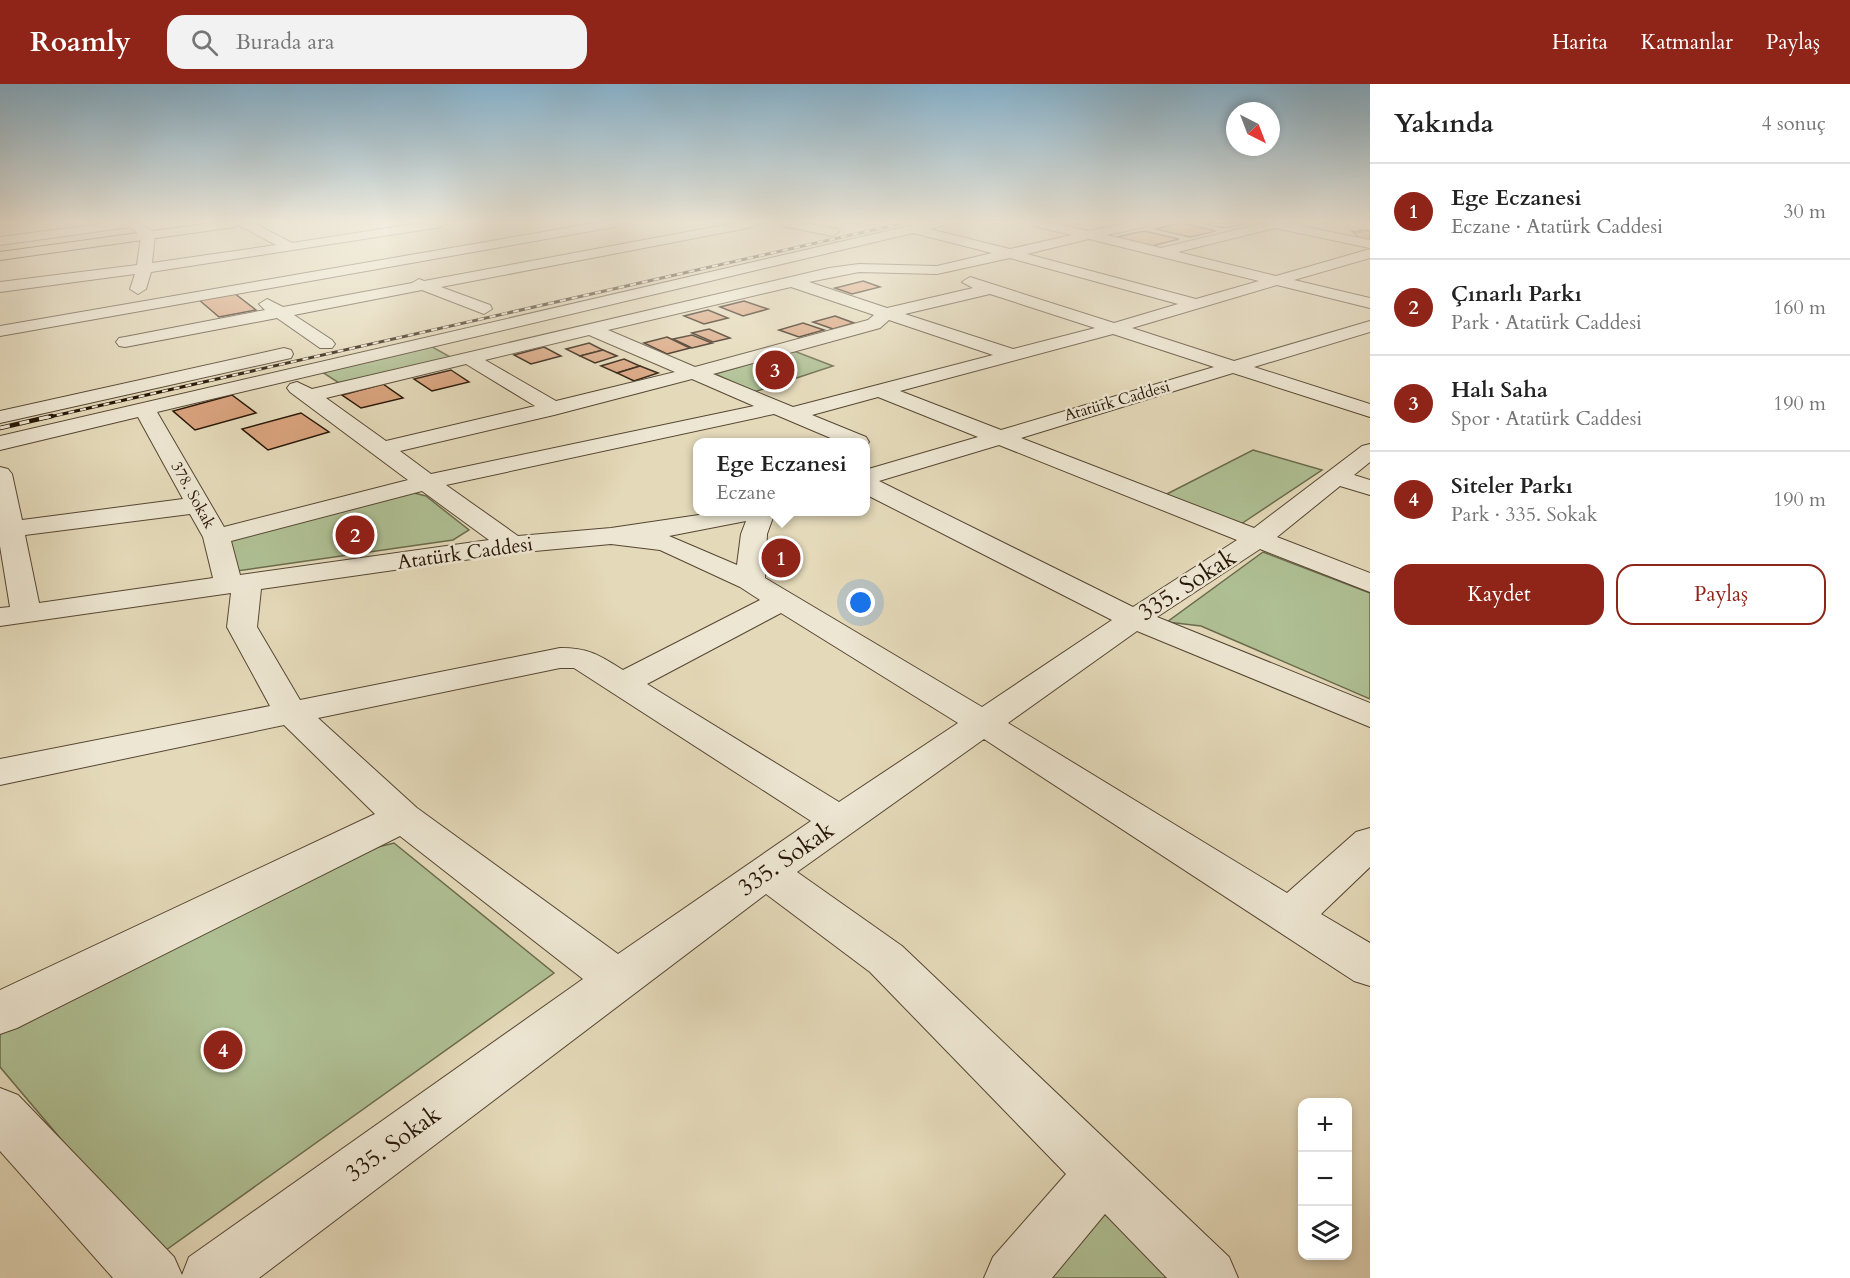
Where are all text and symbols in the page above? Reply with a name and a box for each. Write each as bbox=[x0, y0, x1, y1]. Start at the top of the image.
search box bbox=[167, 15, 587, 69]
text: Roamly bbox=[30, 23, 131, 61]
icon: search bbox=[188, 26, 221, 59]
text: Burada ara bbox=[236, 27, 334, 57]
text: Harita bbox=[1552, 28, 1608, 57]
text: Katmanlar bbox=[1641, 28, 1733, 57]
text: Paylaş bbox=[1766, 28, 1820, 57]
north arrow bbox=[1226, 102, 1280, 156]
text: Yakında bbox=[1394, 106, 1494, 141]
text: 4 sonuç bbox=[1761, 110, 1826, 137]
text: Ege Eczanesi bbox=[1451, 183, 1582, 213]
text: 1 bbox=[1408, 198, 1419, 225]
text: 30 m bbox=[1783, 198, 1826, 225]
text: Eczane · Atatürk Caddesi bbox=[1451, 213, 1663, 240]
text: Çınarlı Parkı bbox=[1451, 279, 1582, 309]
text: 2 bbox=[1408, 294, 1419, 321]
text: 160 m bbox=[1773, 294, 1826, 321]
text: Park · Atatürk Caddesi bbox=[1451, 309, 1642, 336]
pin: 3 bbox=[756, 348, 794, 392]
street label: Atatürk Caddesi bbox=[1061, 375, 1173, 427]
text: Halı Saha bbox=[1451, 375, 1548, 405]
text: 3 bbox=[1408, 390, 1419, 417]
text: 190 m bbox=[1773, 390, 1826, 417]
text: Spor · Atatürk Caddesi bbox=[1451, 405, 1642, 432]
popup bbox=[693, 438, 870, 516]
text: Ege Eczanesi bbox=[716, 449, 847, 479]
street label: 378. Sokak bbox=[166, 457, 221, 533]
text: Siteler Parkı bbox=[1451, 471, 1573, 501]
text: Eczane bbox=[716, 479, 776, 506]
text: 4 bbox=[1408, 486, 1419, 513]
text: 190 m bbox=[1773, 486, 1826, 513]
text: Park · 335. Sokak bbox=[1451, 501, 1597, 528]
pin: 2 bbox=[336, 512, 374, 558]
street label: Atatürk Caddesi bbox=[396, 530, 535, 576]
pin: 1 bbox=[762, 536, 800, 580]
street label: 335. Sokak bbox=[1132, 541, 1242, 629]
button: Kaydet bbox=[1394, 564, 1604, 625]
button: Paylaş bbox=[1616, 564, 1826, 625]
your location bbox=[846, 588, 875, 617]
street label: 335. Sokak bbox=[731, 814, 841, 904]
pin: 4 bbox=[204, 1028, 242, 1072]
street label: 335. Sokak bbox=[339, 1098, 448, 1190]
map controls bbox=[1298, 1098, 1352, 1260]
button: + bbox=[1298, 1098, 1352, 1152]
button: − bbox=[1298, 1152, 1352, 1206]
button: layers bbox=[1298, 1206, 1352, 1260]

